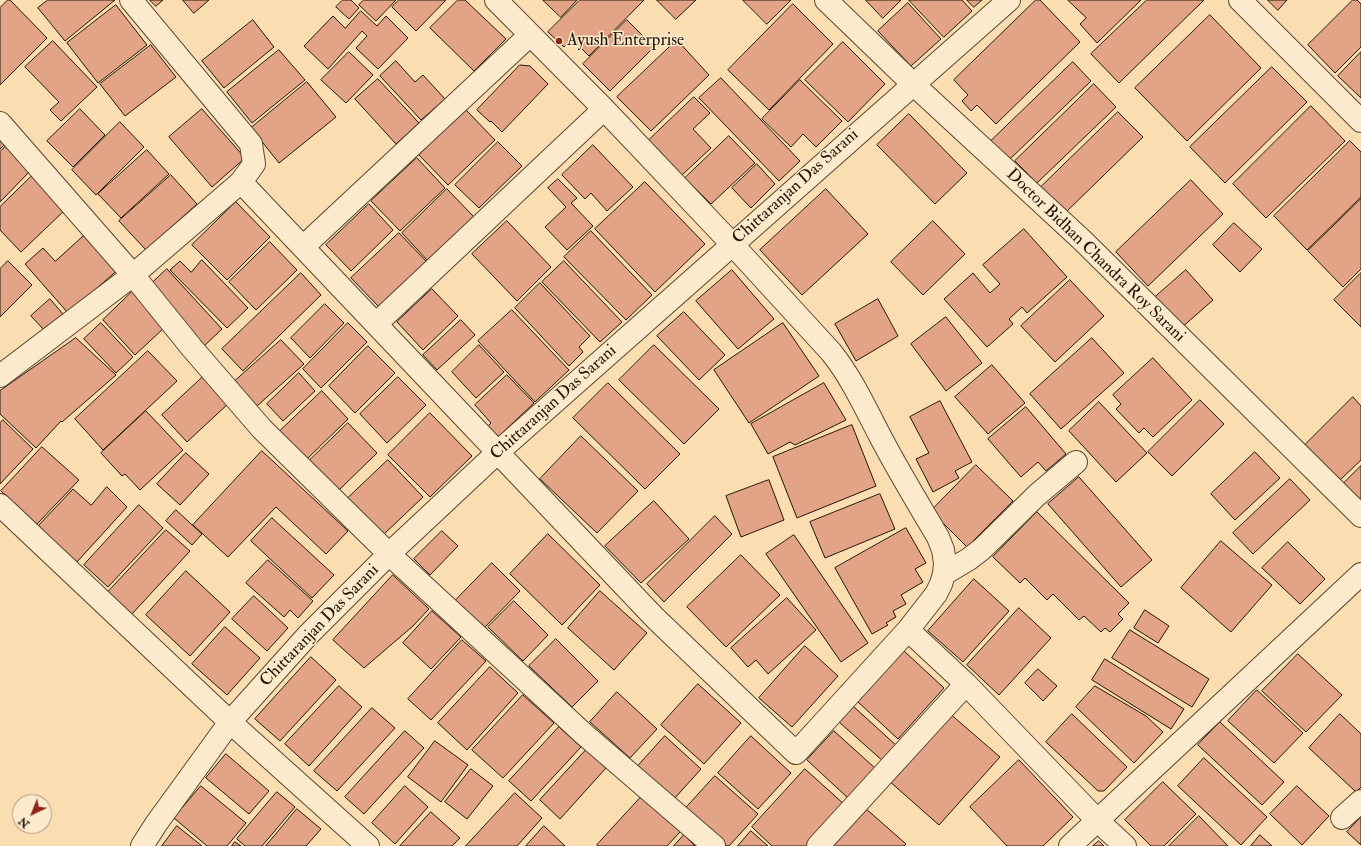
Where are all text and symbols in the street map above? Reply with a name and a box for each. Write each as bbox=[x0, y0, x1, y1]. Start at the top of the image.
place label: Ayush Enterprise bbox=[567, 31, 684, 51]
marker: Ayush Enterprise bbox=[554, 36, 564, 46]
street label: Chittaranjan Das Sarani bbox=[729, 125, 863, 249]
street label: Doctor Bidhan Chandra Roy Sarani bbox=[1001, 165, 1189, 347]
street label: Chittaranjan Das Sarani bbox=[487, 341, 621, 465]
street label: Chittaranjan Das Sarani bbox=[256, 561, 384, 691]
north arrow bbox=[12, 794, 52, 834]
text: N bbox=[16, 814, 32, 831]

